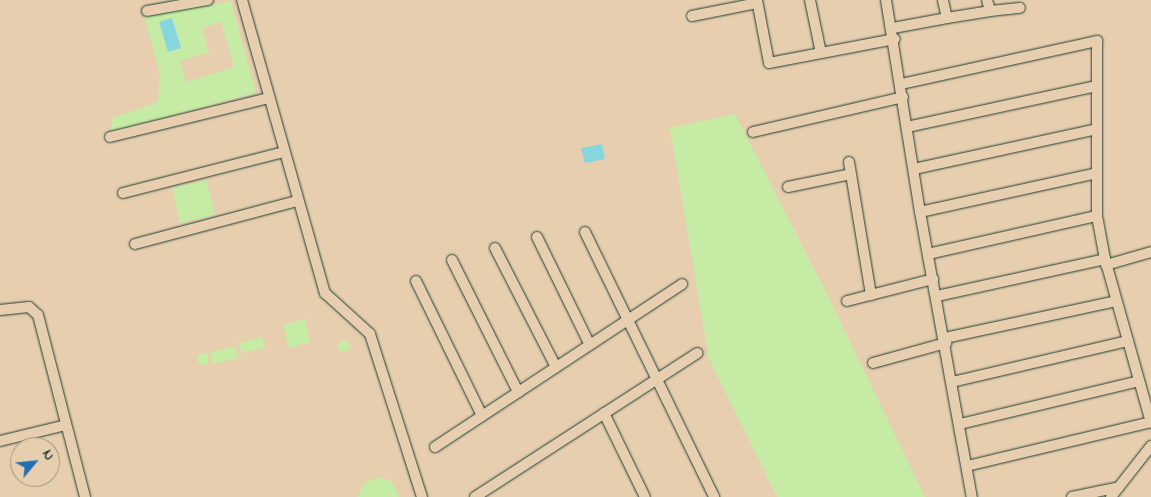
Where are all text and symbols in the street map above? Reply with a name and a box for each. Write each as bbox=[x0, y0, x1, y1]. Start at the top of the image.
north arrow bbox=[10, 437, 60, 487]
text: N bbox=[36, 446, 59, 464]

